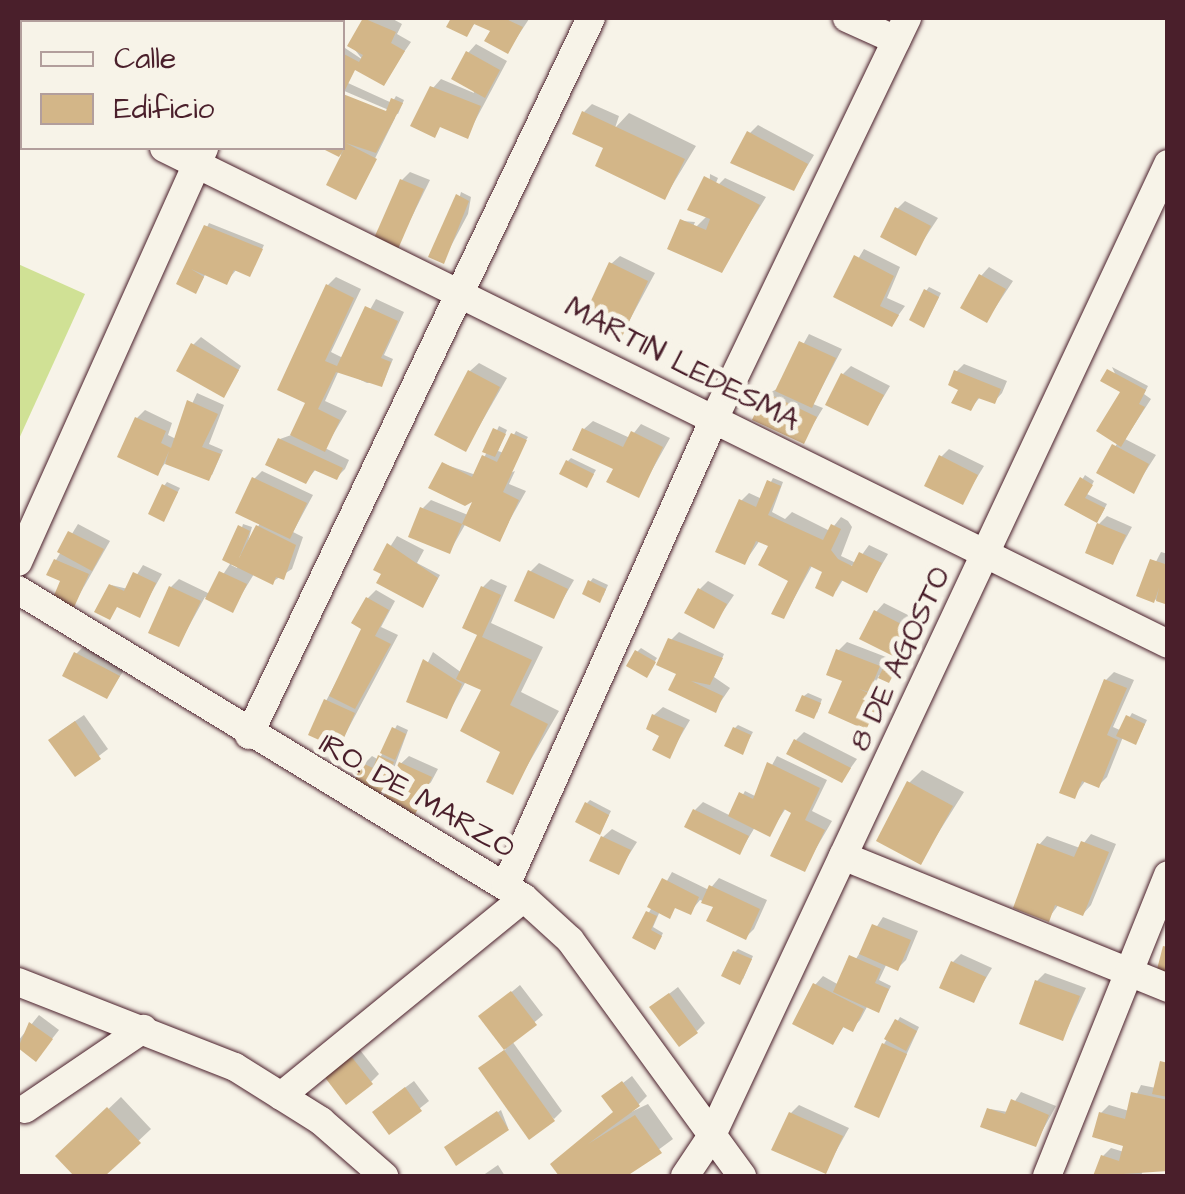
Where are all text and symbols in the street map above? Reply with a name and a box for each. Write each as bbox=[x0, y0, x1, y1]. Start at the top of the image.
legend bbox=[20, 20, 345, 150]
text: Calle bbox=[114, 38, 176, 80]
text: Edificio bbox=[114, 88, 214, 130]
street label: MARTIN LEDESMA bbox=[559, 289, 805, 439]
street label: 8 DE AGOSTO bbox=[842, 561, 958, 757]
street label: 1RO. DE MARZO bbox=[313, 725, 521, 867]

